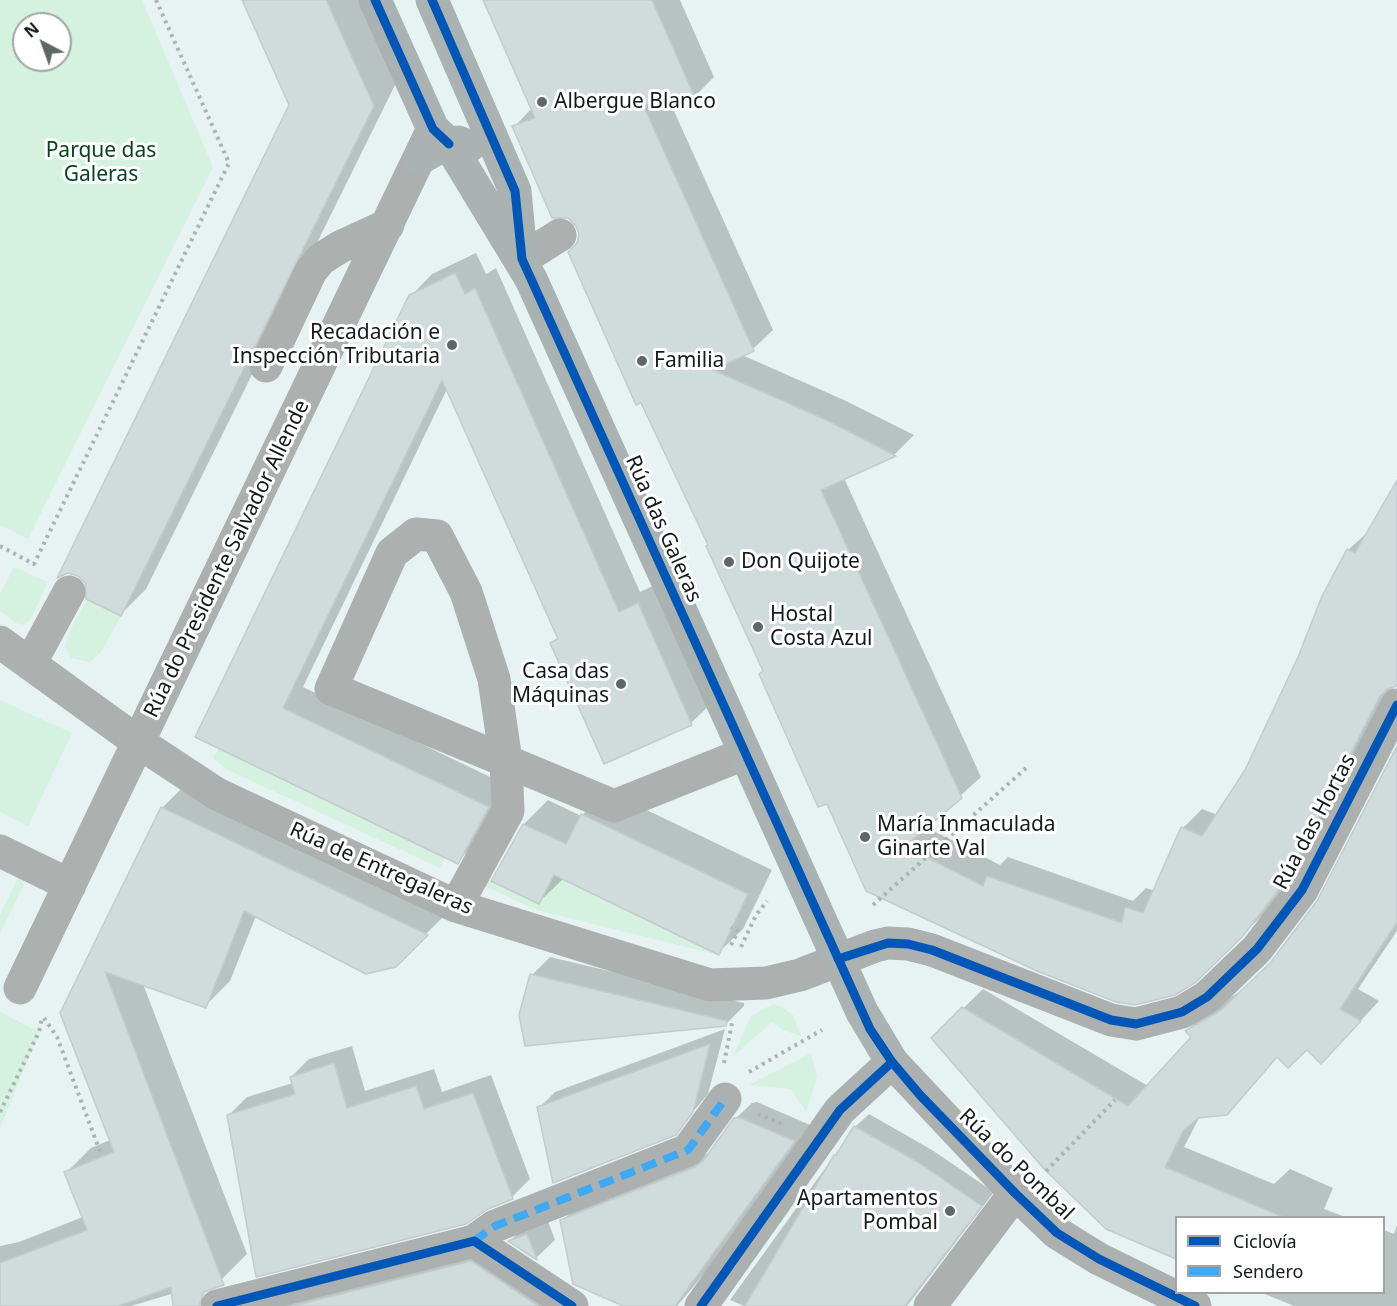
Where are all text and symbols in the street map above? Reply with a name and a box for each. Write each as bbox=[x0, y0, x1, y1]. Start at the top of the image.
north arrow bbox=[12, 12, 72, 72]
text: N bbox=[19, 17, 44, 43]
place label: Albergue Blanco bbox=[554, 89, 716, 115]
marker: Albergue Blanco bbox=[535, 95, 549, 109]
park label: Parque das Galeras bbox=[46, 138, 156, 188]
place label: Recadación e Inspección Tributaria bbox=[233, 320, 440, 370]
marker: Recadación e Inspección Tributaria bbox=[445, 338, 459, 352]
place label: Familia bbox=[654, 348, 724, 374]
marker: Familia bbox=[635, 354, 649, 368]
street label: Rúa do Presidente Salvador Allende bbox=[139, 396, 315, 722]
street label: Rúa das Galeras bbox=[619, 452, 707, 606]
place label: Don Quijote bbox=[741, 549, 860, 575]
marker: Don Quijote bbox=[722, 555, 736, 569]
place label: Hostal Costa Azul bbox=[770, 602, 873, 652]
marker: Hostal Costa Azul bbox=[751, 620, 765, 634]
place label: Casa das Máquinas bbox=[512, 659, 609, 709]
marker: Casa das Máquinas bbox=[614, 677, 628, 691]
street label: Rúa das Hortas bbox=[1269, 750, 1361, 894]
place label: María Inmaculada Ginarte Val bbox=[877, 812, 1056, 862]
street label: Rúa de Entregaleras bbox=[285, 817, 477, 921]
marker: María Inmaculada Ginarte Val bbox=[858, 830, 872, 844]
street label: Rúa do Pombal bbox=[953, 1104, 1079, 1226]
place label: Apartamentos Pombal bbox=[797, 1186, 938, 1236]
marker: Apartamentos Pombal bbox=[943, 1204, 957, 1218]
legend bbox=[1175, 1216, 1385, 1294]
text: Ciclovía bbox=[1233, 1229, 1297, 1253]
text: Sendero bbox=[1233, 1259, 1303, 1283]

